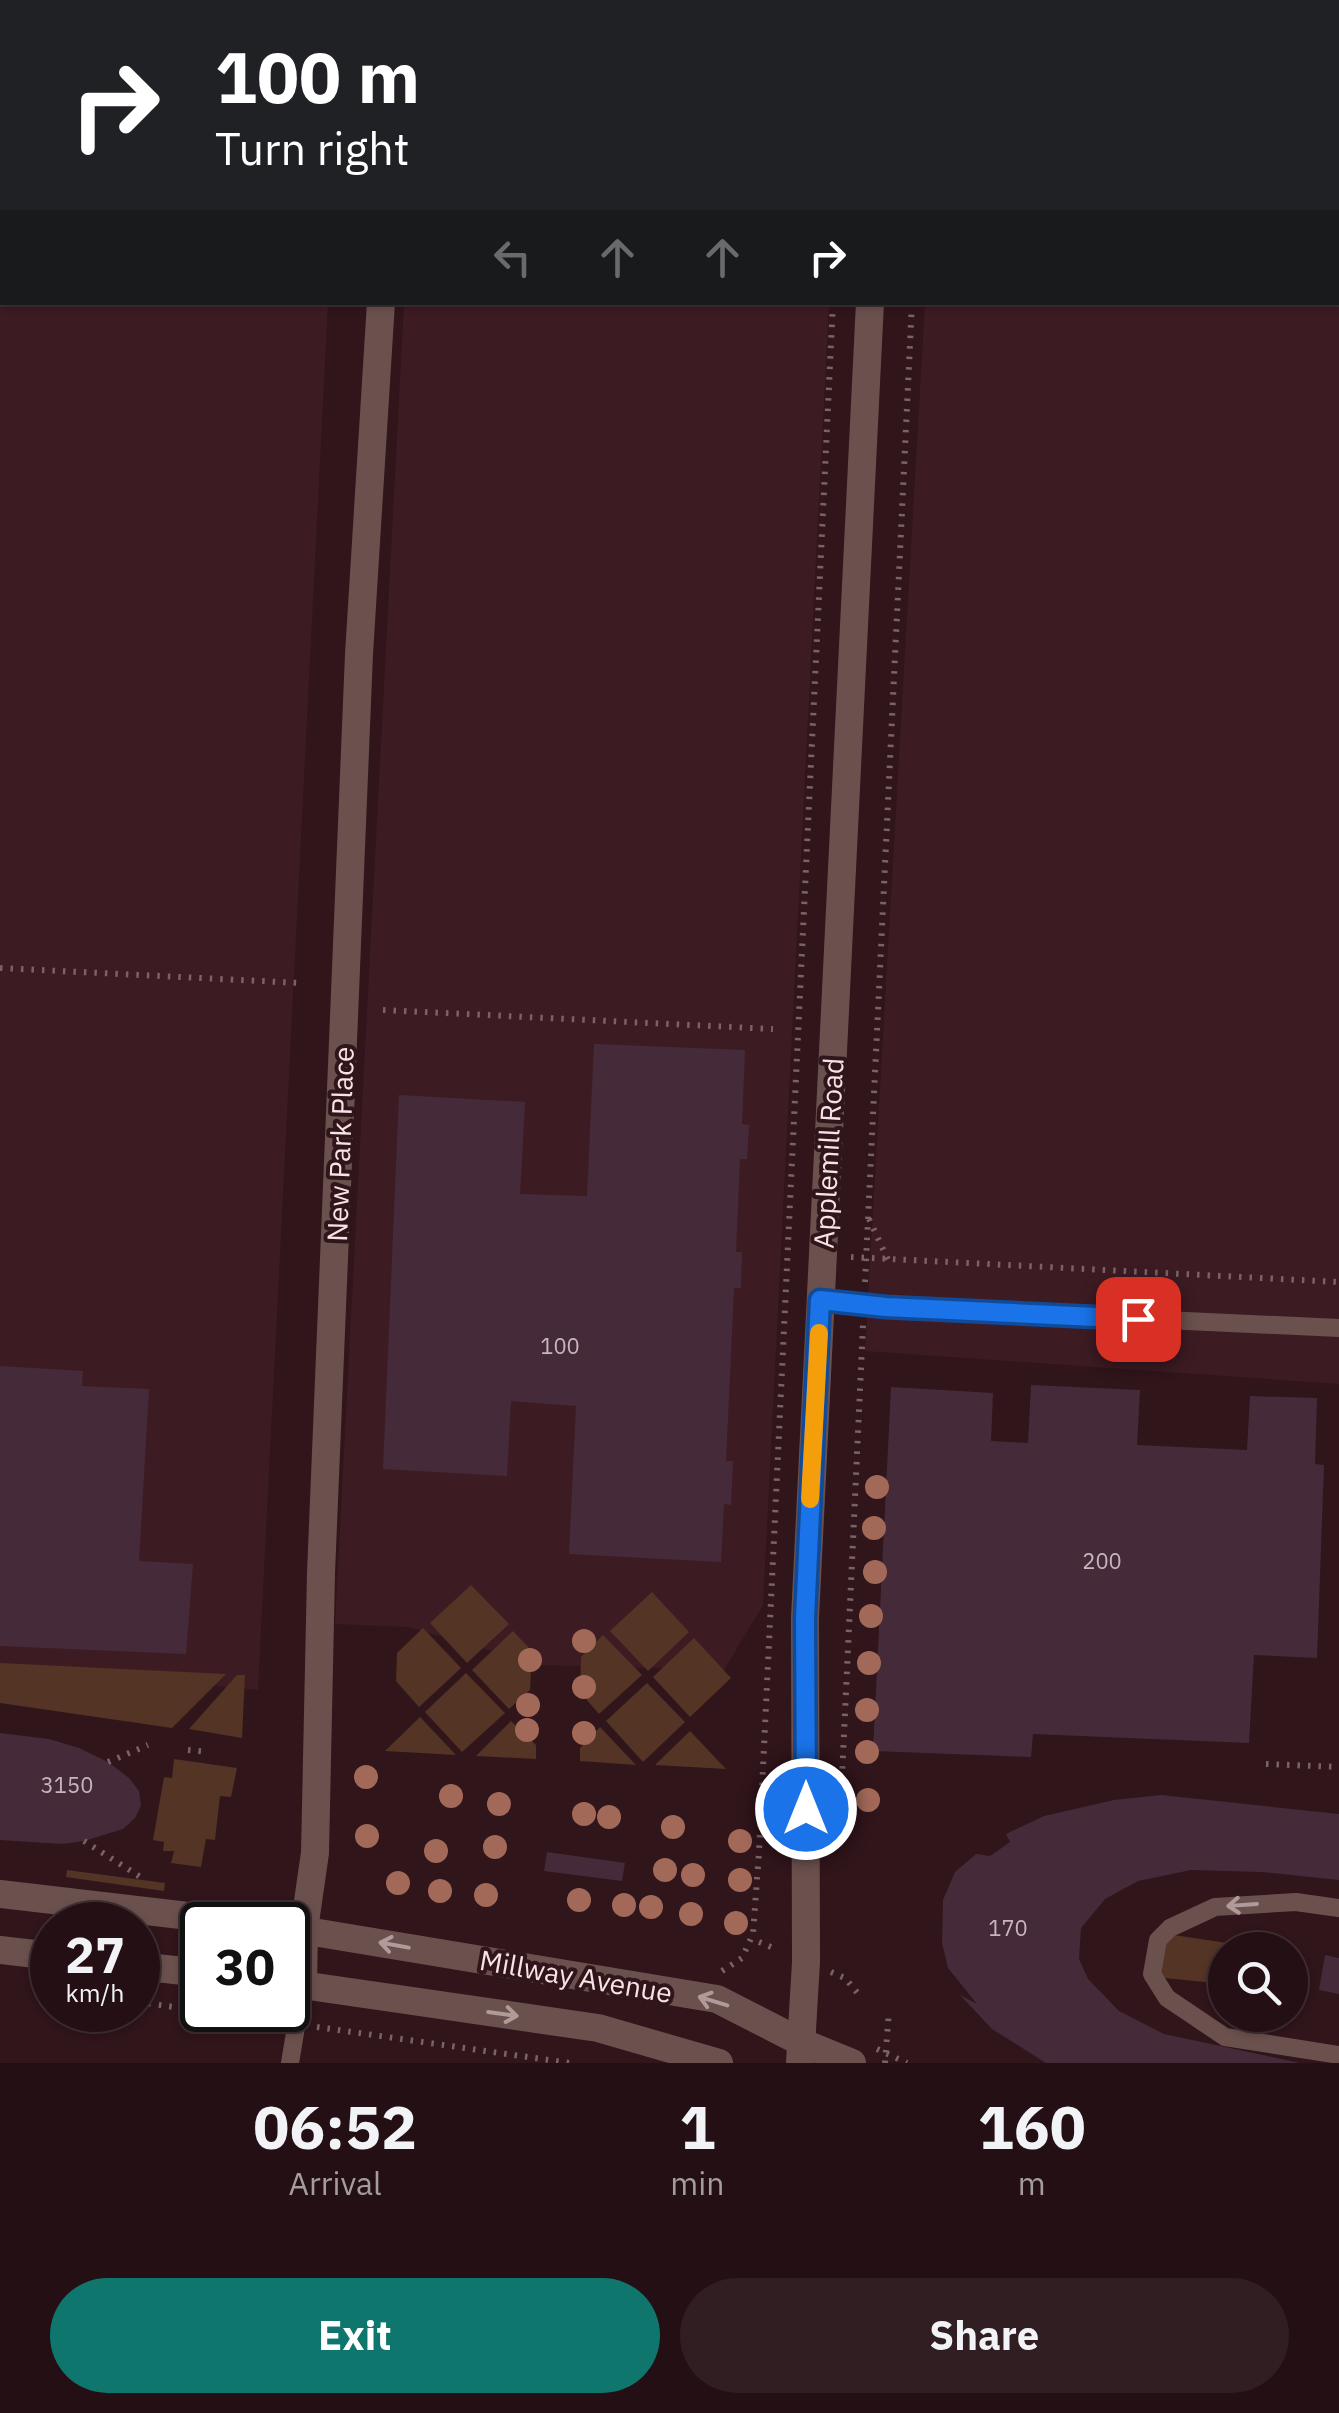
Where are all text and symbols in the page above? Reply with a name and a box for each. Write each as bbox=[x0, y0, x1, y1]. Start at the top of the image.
text: 100 m bbox=[215, 31, 420, 122]
icon: right bbox=[50, 40, 180, 170]
text: Turn right bbox=[215, 119, 410, 177]
icon: left bbox=[485, 230, 540, 285]
icon: ahead bbox=[590, 230, 645, 285]
icon: ahead bbox=[695, 230, 750, 285]
icon: right bbox=[800, 230, 855, 285]
street label: New Park Place bbox=[318, 1046, 362, 1242]
street label: Applemill Road bbox=[805, 1057, 851, 1249]
pin bbox=[1096, 1277, 1181, 1362]
icon: arrive bbox=[1111, 1292, 1166, 1347]
house number: 100 bbox=[540, 1331, 580, 1360]
house number: 200 bbox=[1082, 1546, 1122, 1575]
position arrow bbox=[754, 1757, 858, 1861]
house number: 3150 bbox=[41, 1770, 93, 1799]
one-way arrow bbox=[1227, 1896, 1259, 1915]
speed limit sign: 30 bbox=[180, 1902, 310, 2032]
house number: 170 bbox=[988, 1913, 1028, 1942]
text: 27 bbox=[65, 1922, 125, 1987]
map controls bbox=[1208, 1932, 1308, 2032]
button: search bbox=[1208, 1932, 1308, 2032]
one-way arrow bbox=[378, 1935, 410, 1954]
street label: Millway Avenue bbox=[477, 1941, 675, 2011]
text: km/h bbox=[66, 1976, 124, 2009]
one-way arrow bbox=[698, 1991, 730, 2009]
one-way arrow bbox=[486, 2006, 519, 2024]
text: 06:52 bbox=[253, 2087, 417, 2166]
text: 1 bbox=[679, 2087, 715, 2166]
text: 160 bbox=[978, 2087, 1086, 2166]
text: Arrival bbox=[289, 2162, 382, 2204]
text: min bbox=[670, 2162, 724, 2204]
text: m bbox=[1018, 2162, 1046, 2204]
button: Exit bbox=[50, 2278, 660, 2393]
button: Share bbox=[680, 2278, 1289, 2393]

